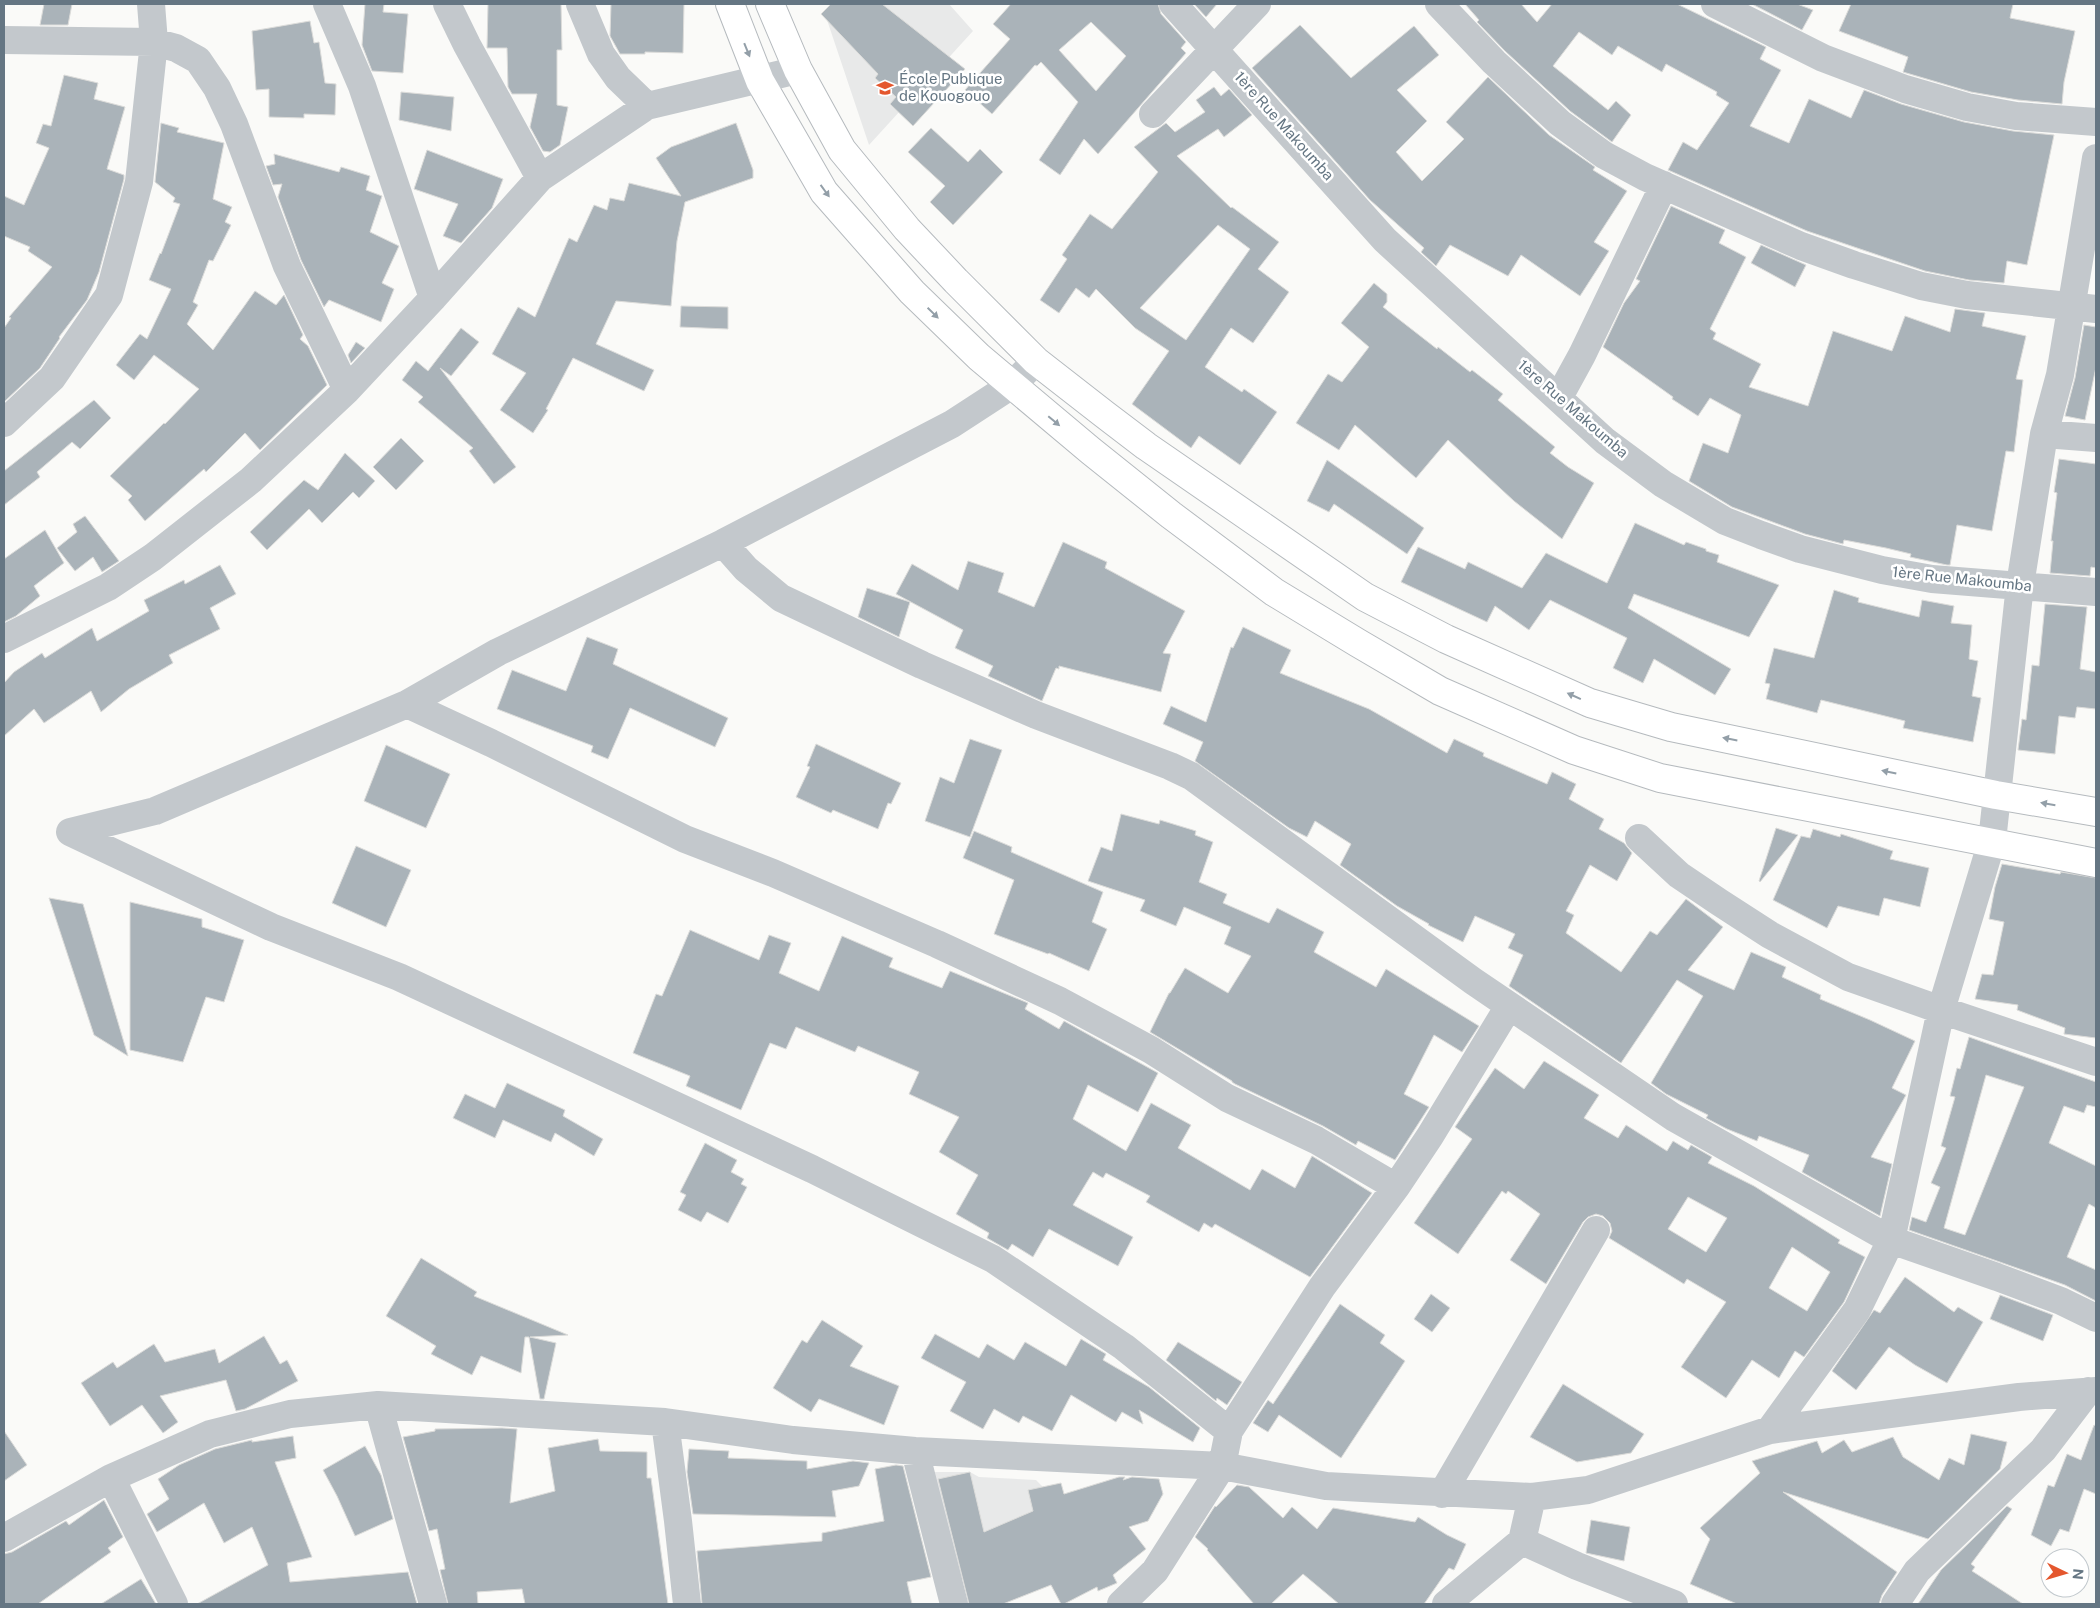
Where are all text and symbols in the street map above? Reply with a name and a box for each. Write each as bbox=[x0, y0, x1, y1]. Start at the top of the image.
one-way arrow bbox=[743, 42, 751, 57]
street label: 1ère Rue Makoumba bbox=[1231, 68, 1338, 183]
place label: École Publique de Kouogouo bbox=[899, 70, 1003, 104]
school or university icon: École Publique de Kouogouo bbox=[875, 78, 895, 98]
one-way arrow bbox=[820, 184, 830, 198]
one-way arrow bbox=[927, 307, 939, 319]
street label: 1ère Rue Makoumba bbox=[1515, 356, 1632, 461]
one-way arrow bbox=[1048, 415, 1061, 426]
street label: 1ère Rue Makoumba bbox=[1891, 563, 2033, 594]
one-way arrow bbox=[1567, 691, 1581, 699]
one-way arrow bbox=[1722, 735, 1737, 743]
one-way arrow bbox=[1881, 768, 1897, 776]
one-way arrow bbox=[2040, 799, 2056, 807]
north arrow bbox=[2040, 1548, 2090, 1598]
text: N bbox=[2070, 1568, 2086, 1580]

